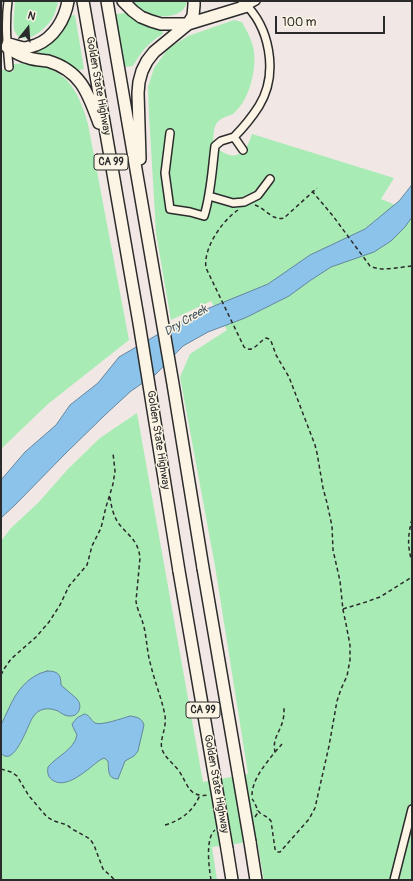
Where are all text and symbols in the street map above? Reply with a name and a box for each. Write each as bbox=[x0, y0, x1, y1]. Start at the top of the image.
north arrow bbox=[8, 8, 48, 48]
scale bar bbox=[277, 8, 387, 34]
text: N bbox=[26, 9, 37, 23]
text: 100 m bbox=[282, 15, 316, 30]
street label: Golden State Highway bbox=[83, 36, 113, 136]
road number: CA 99 bbox=[94, 154, 128, 170]
water label: Dry Creek bbox=[162, 303, 210, 339]
street label: Golden State Highway bbox=[144, 390, 172, 490]
road number: CA 99 bbox=[186, 702, 220, 718]
street label: Golden State Highway bbox=[201, 734, 231, 834]

